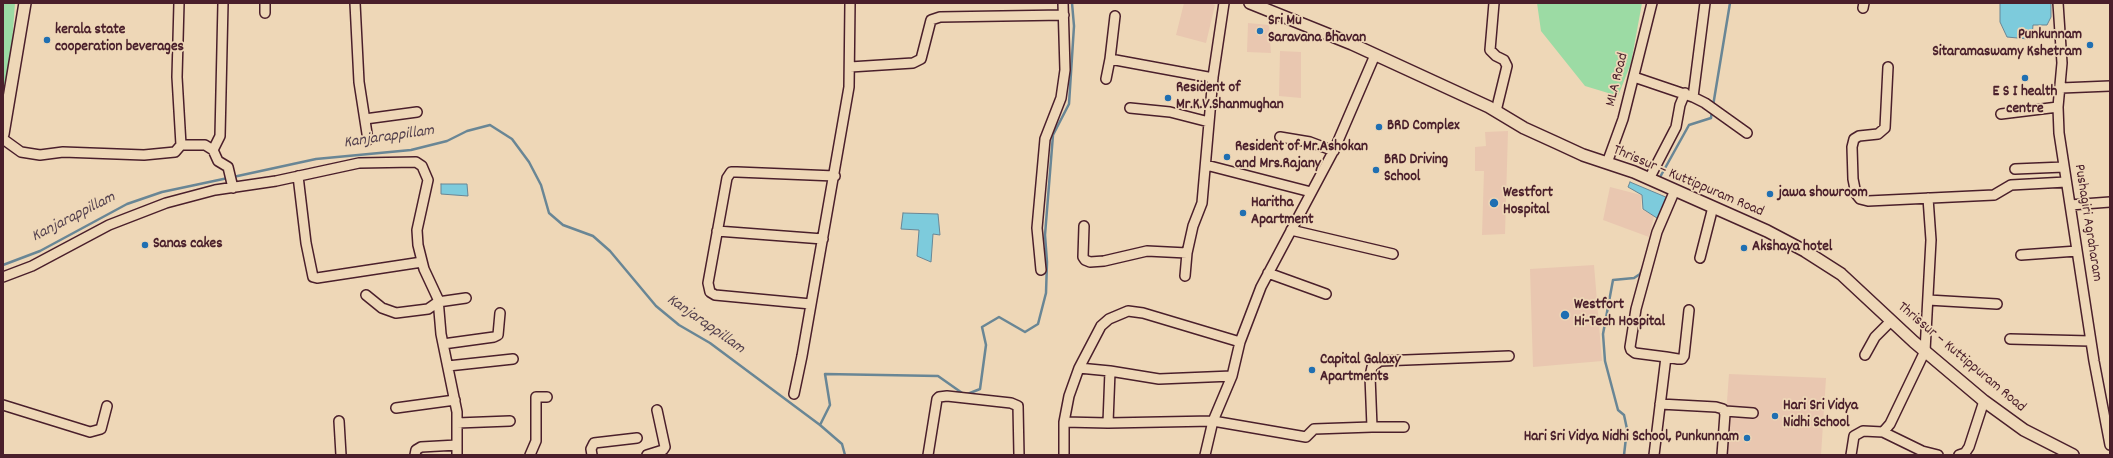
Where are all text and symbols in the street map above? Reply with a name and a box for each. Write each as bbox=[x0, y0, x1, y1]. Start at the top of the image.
place label: Sri Mu Saravana Bhavan bbox=[1268, 13, 1366, 48]
place label: kerala state cooperation beverages bbox=[55, 22, 184, 57]
marker: Sri Mu Saravana Bhavan bbox=[1255, 26, 1265, 36]
place label: Punkunnam Sitaramaswamy Kshetram bbox=[1932, 27, 2082, 62]
marker: kerala state cooperation beverages bbox=[42, 35, 52, 45]
marker: Punkunnam Sitaramaswamy Kshetram bbox=[2085, 40, 2095, 50]
street label: MLA Road bbox=[1603, 51, 1633, 109]
marker: E S I health centre bbox=[2020, 73, 2030, 83]
place label: Resident of Mr.K.V.Shanmughan bbox=[1176, 80, 1284, 115]
place label: E S I health centre bbox=[1993, 84, 2057, 119]
marker: Resident of Mr.K.V.Shanmughan bbox=[1163, 93, 1173, 103]
place label: BRD Complex bbox=[1387, 118, 1460, 136]
water label: Kanjarappillam bbox=[342, 122, 436, 154]
marker: BRD Complex bbox=[1374, 122, 1384, 132]
place label: Resident of Mr.Ashokan and Mrs.Rajany bbox=[1235, 139, 1368, 174]
street label: Thrissur – Kuttippuram Road bbox=[1610, 142, 1766, 222]
marker: Resident of Mr.Ashokan and Mrs.Rajany bbox=[1222, 152, 1232, 162]
place label: BRD Driving School bbox=[1384, 152, 1448, 187]
street label: Pushagiri Agraharam bbox=[2069, 163, 2105, 283]
marker: BRD Driving School bbox=[1371, 165, 1381, 175]
place label: Westfort Hospital bbox=[1503, 185, 1553, 220]
place label: jawa showroom bbox=[1778, 185, 1868, 203]
water label: Kanjarappillam bbox=[29, 189, 119, 247]
marker: jawa showroom bbox=[1765, 189, 1775, 199]
place label: Haritha Apartment bbox=[1251, 195, 1314, 230]
marker: Westfort Hospital bbox=[1488, 197, 1500, 209]
marker: Haritha Apartment bbox=[1238, 208, 1248, 218]
place label: Sanas cakes bbox=[153, 236, 222, 254]
place label: Akshaya hotel bbox=[1752, 239, 1832, 257]
marker: Sanas cakes bbox=[140, 240, 150, 250]
marker: Akshaya hotel bbox=[1739, 243, 1749, 253]
water label: Kanjarappillam bbox=[662, 291, 748, 359]
place label: Westfort Hi-Tech Hospital bbox=[1574, 297, 1665, 332]
street label: Thrissur – Kuttippuram Road bbox=[1893, 299, 2029, 417]
marker: Westfort Hi-Tech Hospital bbox=[1559, 309, 1571, 321]
place label: Capital Galaxy Apartments bbox=[1320, 352, 1401, 387]
marker: Capital Galaxy Apartments bbox=[1307, 365, 1317, 375]
place label: Hari Sri Vidya Nidhi School bbox=[1783, 398, 1858, 433]
marker: Hari Sri Vidya Nidhi School bbox=[1770, 411, 1780, 421]
place label: Hari Sri Vidya Nidhi School, Punkunnam bbox=[1524, 429, 1739, 447]
marker: Hari Sri Vidya Nidhi School, Punkunnam bbox=[1742, 433, 1752, 443]

